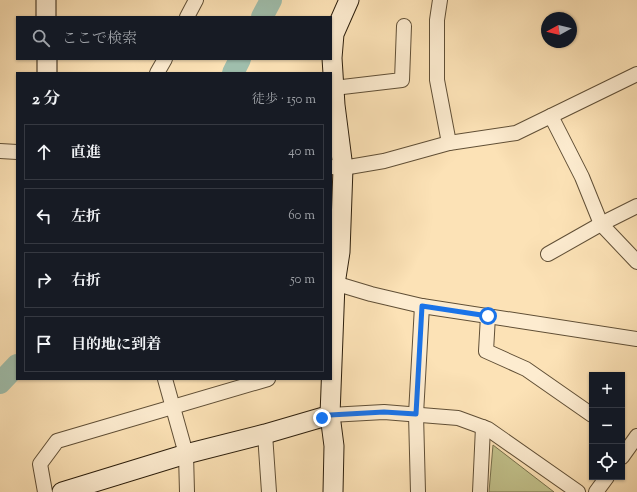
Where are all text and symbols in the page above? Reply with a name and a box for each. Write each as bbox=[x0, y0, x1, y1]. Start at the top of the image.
north arrow bbox=[541, 12, 577, 48]
search box bbox=[16, 16, 332, 60]
icon: search bbox=[30, 27, 52, 49]
text: ここで検索 bbox=[62, 29, 137, 50]
text: 2 分 bbox=[32, 88, 61, 112]
text: 徒歩 · 150 m bbox=[252, 91, 316, 109]
icon: ahead bbox=[33, 141, 55, 163]
text: 直進 bbox=[71, 143, 101, 164]
text: 40 m bbox=[288, 143, 315, 161]
icon: left bbox=[33, 205, 55, 227]
text: 左折 bbox=[71, 207, 101, 228]
text: 60 m bbox=[288, 207, 315, 225]
icon: right bbox=[33, 269, 55, 291]
text: 右折 bbox=[71, 271, 101, 292]
text: 50 m bbox=[290, 271, 315, 289]
route start bbox=[479, 307, 497, 325]
icon: arrive bbox=[33, 333, 55, 355]
text: 目的地に到着 bbox=[71, 335, 161, 356]
map controls bbox=[589, 372, 625, 480]
button: + bbox=[589, 372, 625, 408]
button: − bbox=[589, 408, 625, 444]
route end bbox=[313, 409, 331, 427]
button: locate bbox=[589, 444, 625, 480]

